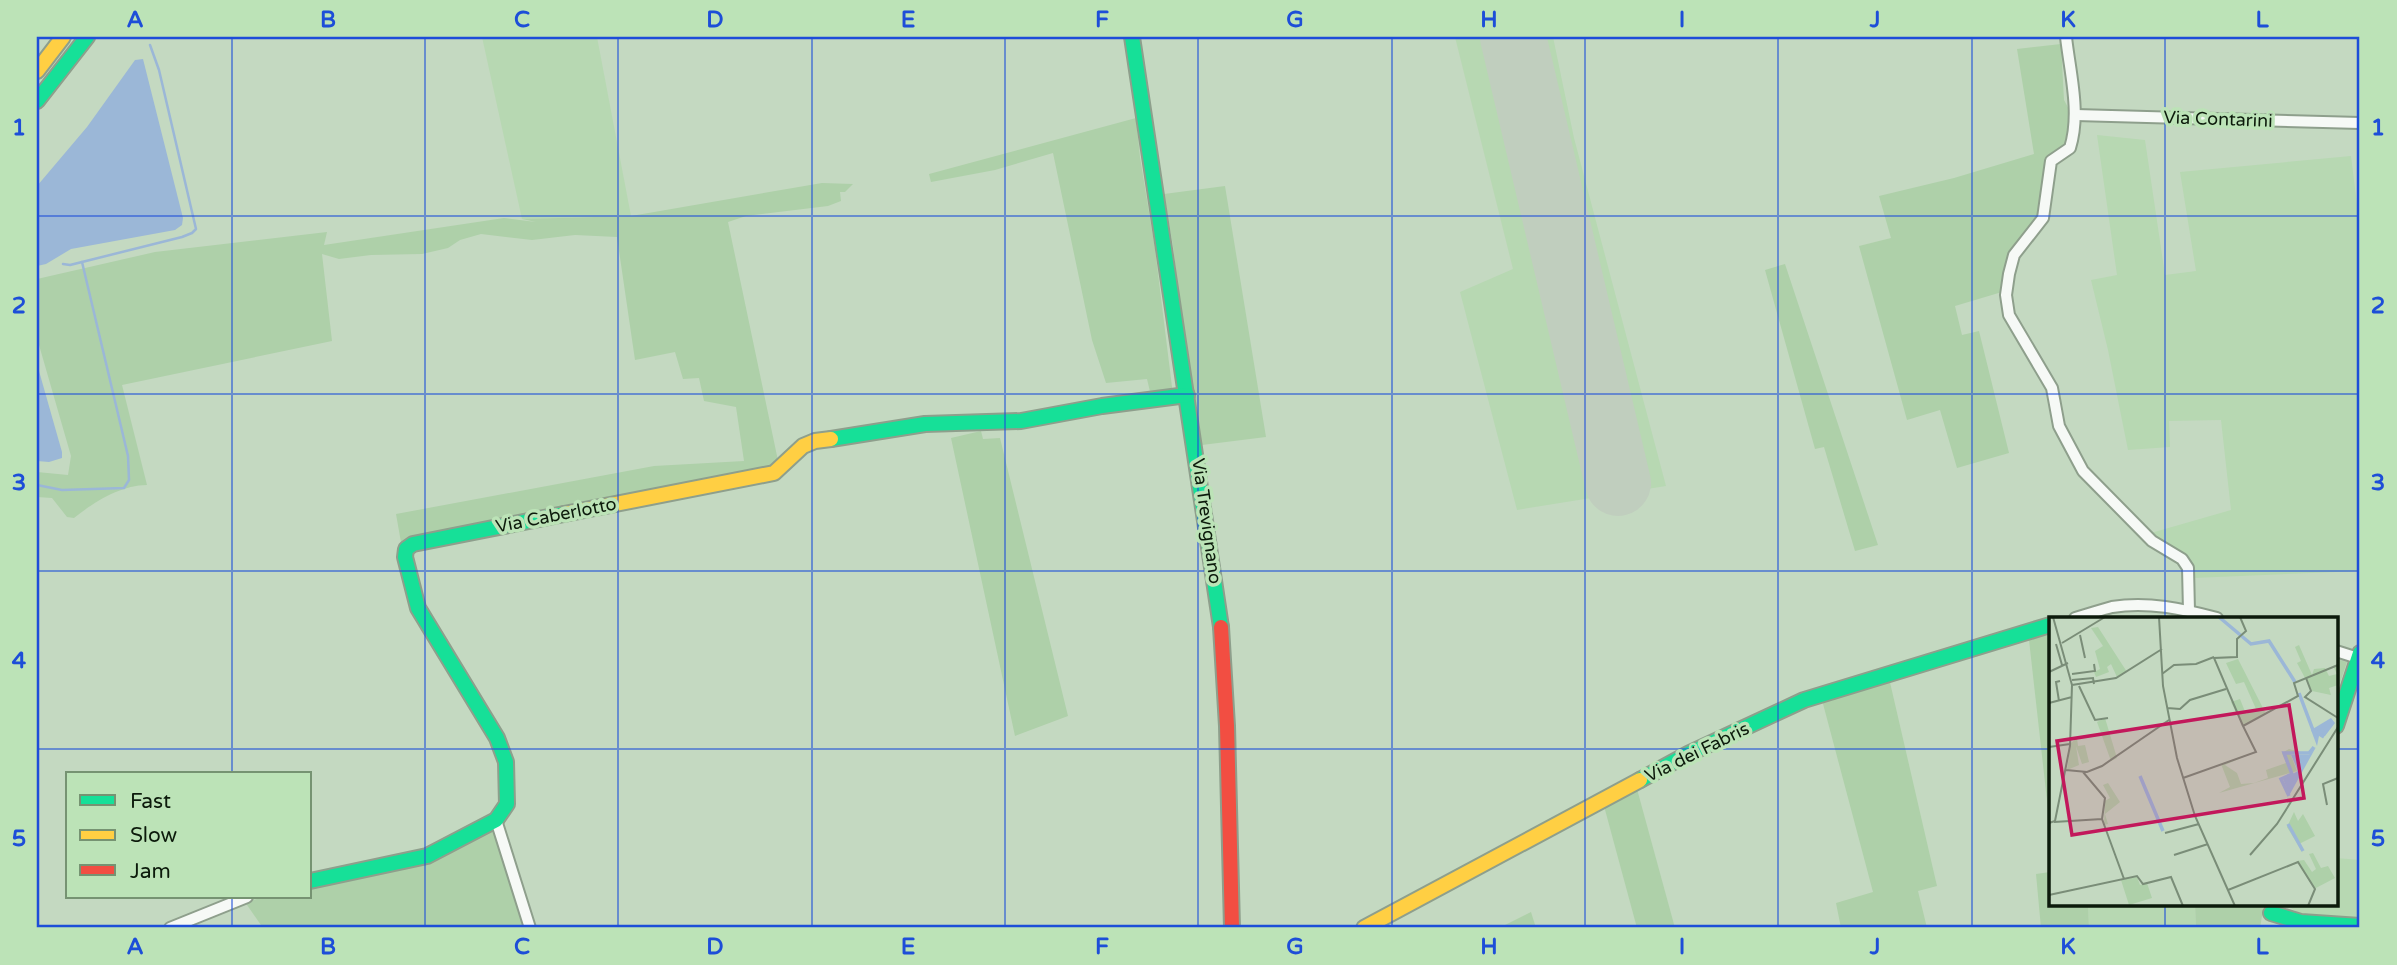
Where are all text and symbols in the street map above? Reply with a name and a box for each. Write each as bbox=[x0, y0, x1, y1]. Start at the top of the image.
text: A bbox=[126, 6, 144, 34]
text: B bbox=[320, 6, 336, 34]
text: C bbox=[514, 6, 530, 34]
text: D bbox=[706, 6, 724, 34]
text: E bbox=[901, 6, 915, 34]
text: F bbox=[1095, 6, 1109, 34]
text: G bbox=[1286, 6, 1304, 34]
text: H bbox=[1480, 6, 1498, 34]
text: I bbox=[1679, 6, 1685, 34]
text: J bbox=[1869, 6, 1880, 34]
text: K bbox=[2060, 6, 2076, 34]
text: L bbox=[2255, 6, 2269, 34]
street label: Via Contarini bbox=[2163, 106, 2273, 132]
text: 1 bbox=[12, 114, 26, 142]
text: 1 bbox=[2371, 114, 2385, 142]
text: 2 bbox=[12, 292, 26, 320]
text: 2 bbox=[2371, 292, 2385, 320]
street label: Via Trevignano bbox=[1187, 457, 1227, 585]
text: 3 bbox=[12, 469, 26, 497]
text: 3 bbox=[2371, 469, 2385, 497]
street label: Via Caberlotto bbox=[494, 492, 618, 537]
inset map bbox=[2049, 617, 2338, 906]
text: 4 bbox=[12, 647, 27, 675]
text: 4 bbox=[2371, 647, 2386, 675]
street label: Via dei Fabris bbox=[1641, 717, 1753, 787]
legend bbox=[66, 772, 312, 898]
text: Fast bbox=[130, 789, 171, 814]
text: Slow bbox=[130, 823, 178, 848]
text: 5 bbox=[12, 825, 26, 853]
text: 5 bbox=[2371, 825, 2385, 853]
text: Jam bbox=[130, 859, 171, 884]
text: A bbox=[126, 933, 144, 961]
text: B bbox=[320, 933, 336, 961]
text: C bbox=[514, 933, 530, 961]
text: D bbox=[706, 933, 724, 961]
text: E bbox=[901, 933, 915, 961]
text: F bbox=[1095, 933, 1109, 961]
text: G bbox=[1286, 933, 1304, 961]
text: H bbox=[1480, 933, 1498, 961]
text: I bbox=[1679, 933, 1685, 961]
text: J bbox=[1869, 933, 1880, 961]
text: K bbox=[2060, 933, 2076, 961]
text: L bbox=[2255, 933, 2269, 961]

